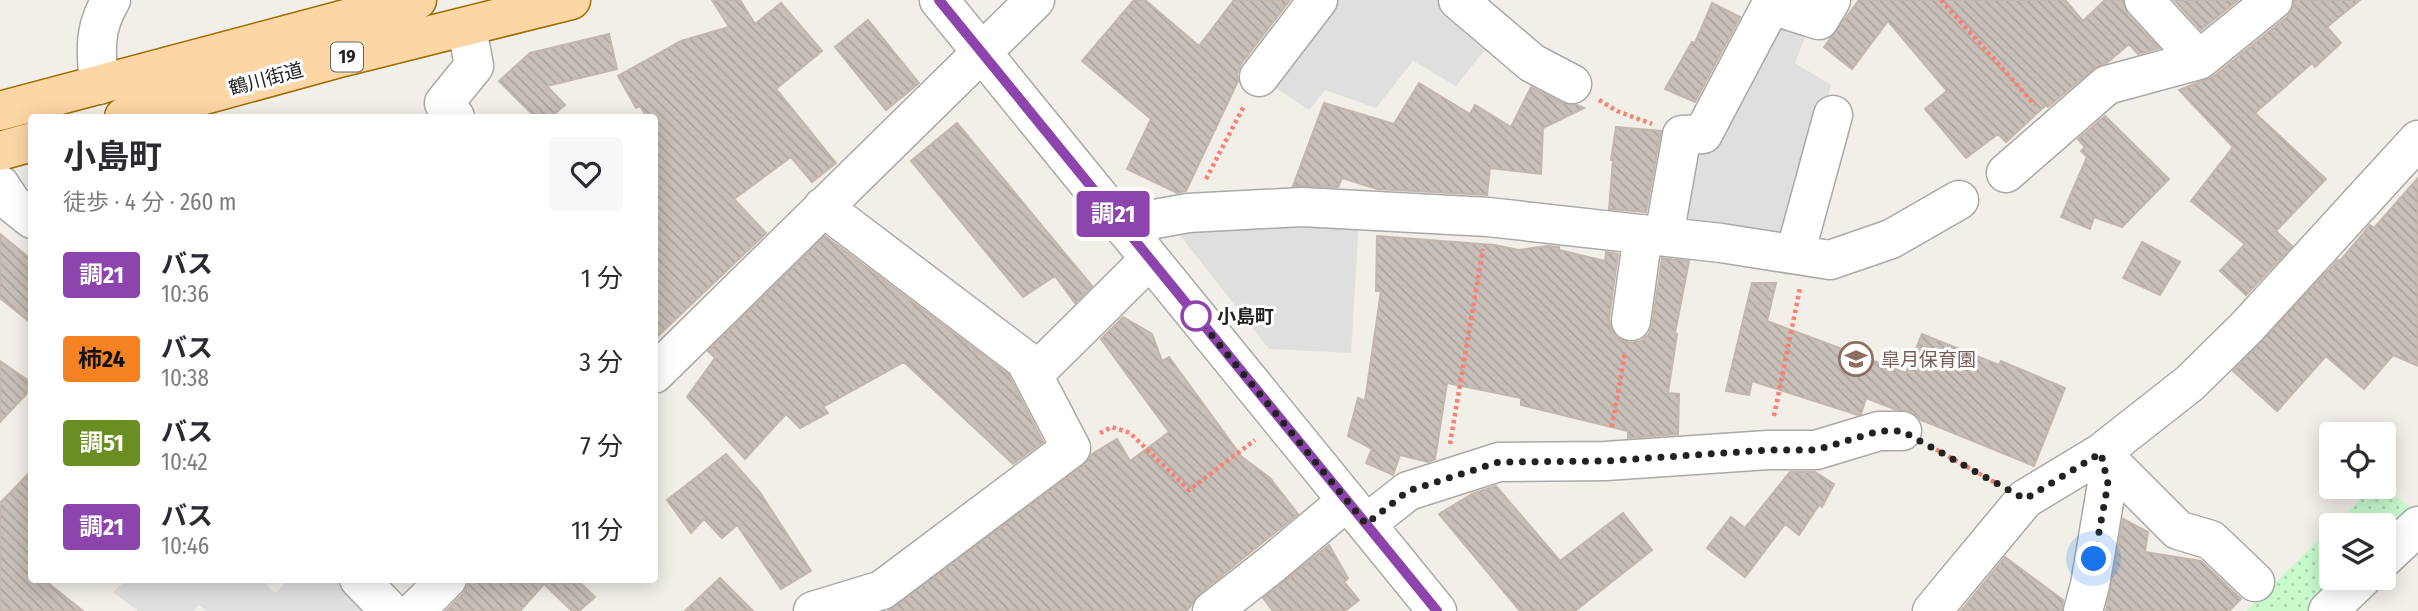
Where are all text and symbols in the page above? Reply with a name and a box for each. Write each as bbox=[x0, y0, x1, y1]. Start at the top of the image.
road number: 19 bbox=[331, 42, 363, 72]
street label: 鶴川街道 bbox=[226, 58, 306, 100]
text: 小島町 bbox=[63, 137, 162, 177]
button: heart bbox=[549, 137, 623, 211]
text: 徒歩 · 4 分 · 260 m bbox=[63, 188, 237, 216]
line badge: 調21 bbox=[1073, 191, 1153, 237]
text: 調21 bbox=[1091, 200, 1135, 228]
text: バス bbox=[161, 249, 213, 280]
text: 調21 bbox=[79, 261, 124, 289]
text: 1 分 bbox=[581, 263, 623, 294]
text: 10:36 bbox=[161, 280, 209, 308]
marker: 小島町 bbox=[1181, 301, 1211, 331]
place label: 小島町 bbox=[1217, 305, 1274, 328]
text: バス bbox=[161, 333, 213, 364]
school or university icon: 皐月保育園 bbox=[1837, 340, 1875, 378]
text: 柿24 bbox=[78, 345, 125, 373]
text: 3 分 bbox=[579, 347, 623, 378]
place label: 皐月保育園 bbox=[1881, 348, 1976, 371]
text: 10:38 bbox=[161, 364, 209, 392]
text: バス bbox=[161, 417, 213, 448]
map controls bbox=[2319, 422, 2396, 590]
button: locate bbox=[2319, 422, 2396, 499]
text: 調51 bbox=[79, 429, 124, 457]
text: 7 分 bbox=[580, 431, 623, 462]
text: 10:42 bbox=[161, 448, 208, 476]
text: バス bbox=[161, 501, 213, 532]
text: 調21 bbox=[79, 513, 124, 541]
button: layers bbox=[2319, 513, 2396, 590]
text: 11 分 bbox=[571, 515, 623, 546]
text: 10:46 bbox=[161, 532, 209, 560]
your location bbox=[2076, 541, 2111, 576]

